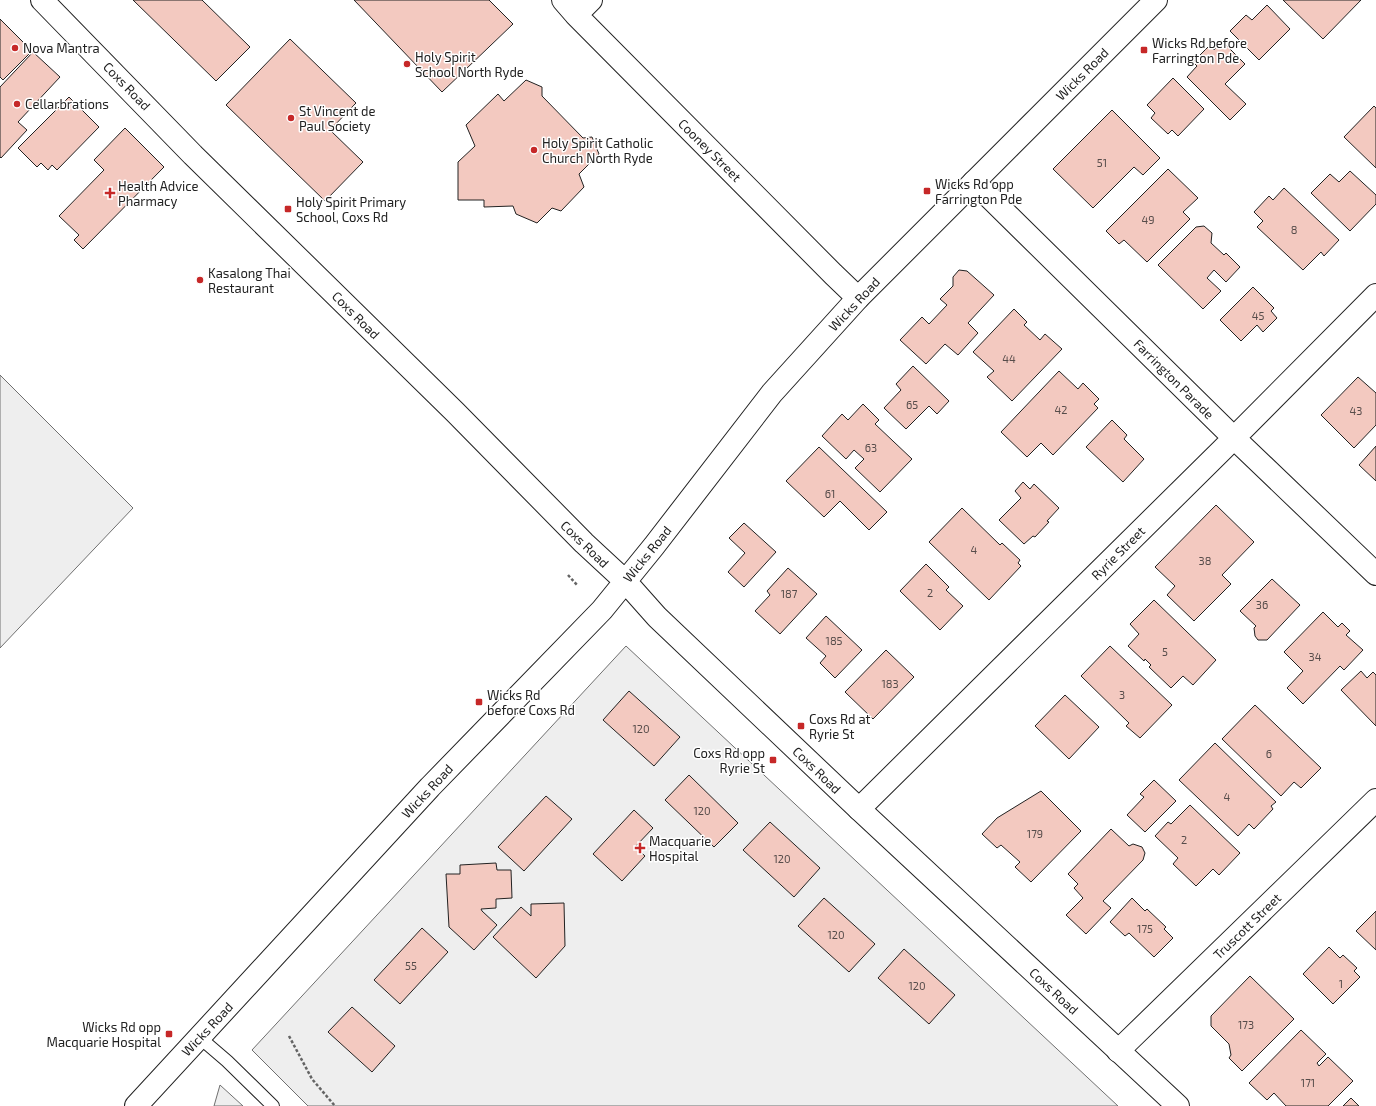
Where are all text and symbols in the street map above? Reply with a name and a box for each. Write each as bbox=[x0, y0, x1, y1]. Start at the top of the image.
place label: Wicks Rd before Farrington Pde bbox=[1152, 35, 1247, 66]
place label: Nova Mantra bbox=[23, 40, 100, 56]
marker: Nova Mantra bbox=[10, 43, 20, 53]
street label: Wicks Road bbox=[1052, 44, 1112, 104]
marker: Wicks Rd before Farrington Pde bbox=[1139, 45, 1149, 55]
place label: Holy Spirit School North Ryde bbox=[415, 49, 524, 80]
street label: Coxs Road bbox=[100, 59, 154, 113]
marker: Holy Spirit School North Ryde bbox=[402, 59, 412, 69]
place label: Cellarbrations bbox=[25, 96, 109, 112]
marker: Cellarbrations bbox=[12, 99, 22, 109]
place label: St Vincent de Paul Society bbox=[299, 103, 376, 134]
marker: St Vincent de Paul Society bbox=[286, 113, 296, 123]
street label: Cooney Street bbox=[675, 115, 745, 185]
place label: Holy Spirit Catholic Church North Ryde bbox=[542, 135, 653, 166]
marker: Holy Spirit Catholic Church North Ryde bbox=[529, 145, 539, 155]
house number: 51 bbox=[1097, 156, 1107, 169]
place label: Wicks Rd opp Farrington Pde bbox=[935, 176, 1022, 207]
place label: Health Advice Pharmacy bbox=[118, 178, 199, 209]
marker: Wicks Rd opp Farrington Pde bbox=[922, 186, 932, 196]
marker: Health Advice Pharmacy bbox=[105, 188, 115, 198]
place label: Holy Spirit Primary School, Coxs Rd bbox=[296, 194, 406, 225]
marker: Holy Spirit Primary School, Coxs Rd bbox=[283, 204, 293, 214]
house number: 49 bbox=[1141, 213, 1155, 226]
house number: 8 bbox=[1291, 223, 1297, 236]
place label: Kasalong Thai Restaurant bbox=[208, 265, 291, 296]
street label: Wicks Road bbox=[825, 274, 883, 334]
marker: Kasalong Thai Restaurant bbox=[195, 275, 205, 285]
street label: Coxs Road bbox=[329, 288, 383, 342]
house number: 45 bbox=[1252, 309, 1264, 322]
street label: Farrington Parade bbox=[1131, 336, 1217, 422]
house number: 44 bbox=[1002, 352, 1016, 365]
house number: 65 bbox=[906, 398, 918, 411]
house number: 42 bbox=[1055, 403, 1067, 416]
house number: 43 bbox=[1350, 404, 1362, 417]
house number: 63 bbox=[865, 441, 877, 454]
house number: 61 bbox=[825, 487, 835, 500]
street label: Coxs Road bbox=[558, 517, 612, 571]
street label: Wicks Road bbox=[619, 523, 675, 585]
street label: Ryrie Street bbox=[1088, 523, 1148, 583]
house number: 4 bbox=[971, 543, 978, 556]
house number: 38 bbox=[1199, 554, 1211, 567]
house number: 2 bbox=[927, 586, 933, 599]
house number: 187 bbox=[781, 587, 798, 600]
house number: 36 bbox=[1256, 598, 1268, 611]
house number: 185 bbox=[826, 634, 843, 647]
house number: 5 bbox=[1162, 645, 1168, 658]
house number: 34 bbox=[1309, 650, 1322, 663]
house number: 183 bbox=[881, 677, 899, 690]
place label: Wicks Rd before Coxs Rd bbox=[487, 687, 575, 718]
house number: 3 bbox=[1119, 688, 1125, 701]
marker: Wicks Rd before Coxs Rd bbox=[474, 697, 484, 707]
place label: Coxs Rd at Ryrie St bbox=[809, 711, 871, 742]
marker: Coxs Rd at Ryrie St bbox=[796, 721, 806, 731]
house number: 120 bbox=[632, 722, 650, 735]
street label: Coxs Road bbox=[790, 743, 844, 797]
place label: Coxs Rd opp Ryrie St bbox=[693, 745, 765, 776]
house number: 6 bbox=[1266, 747, 1272, 760]
marker: Coxs Rd opp Ryrie St bbox=[768, 755, 778, 765]
street label: Wicks Road bbox=[398, 761, 456, 821]
house number: 4 bbox=[1224, 790, 1231, 803]
house number: 120 bbox=[693, 804, 711, 817]
house number: 179 bbox=[1027, 827, 1043, 840]
place label: Macquarie Hospital bbox=[649, 833, 711, 864]
house number: 2 bbox=[1181, 833, 1187, 846]
marker: Macquarie Hospital bbox=[634, 842, 646, 854]
house number: 120 bbox=[773, 852, 791, 865]
street label: Truscott Street bbox=[1210, 890, 1284, 962]
house number: 175 bbox=[1137, 922, 1153, 935]
house number: 120 bbox=[827, 928, 845, 941]
house number: 55 bbox=[405, 959, 417, 972]
street label: Coxs Road bbox=[1026, 964, 1082, 1018]
house number: 1 bbox=[1339, 977, 1343, 990]
house number: 120 bbox=[908, 979, 926, 992]
street label: Wicks Road bbox=[178, 999, 236, 1059]
house number: 173 bbox=[1238, 1018, 1254, 1031]
place label: Wicks Rd opp Macquarie Hospital bbox=[47, 1019, 161, 1050]
marker: Wicks Rd opp Macquarie Hospital bbox=[164, 1029, 174, 1039]
house number: 171 bbox=[1301, 1076, 1315, 1089]

